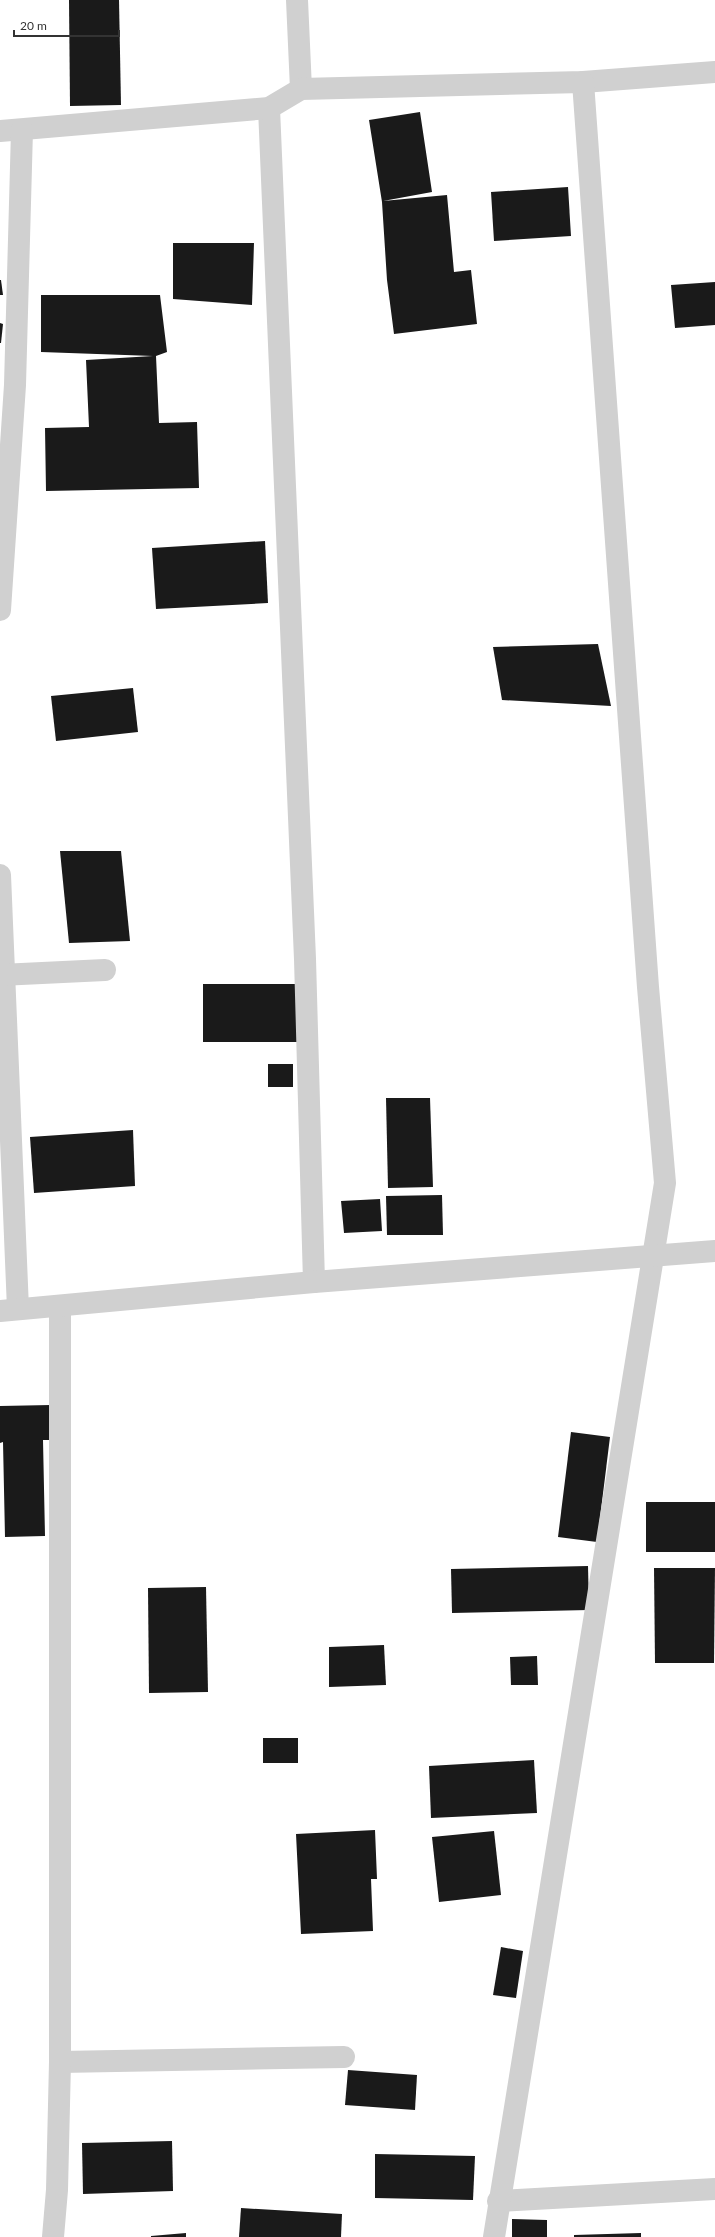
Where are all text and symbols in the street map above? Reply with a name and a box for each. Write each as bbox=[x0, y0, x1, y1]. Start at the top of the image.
scale bar bbox=[14, 12, 119, 38]
text: 20 m bbox=[20, 18, 47, 33]

